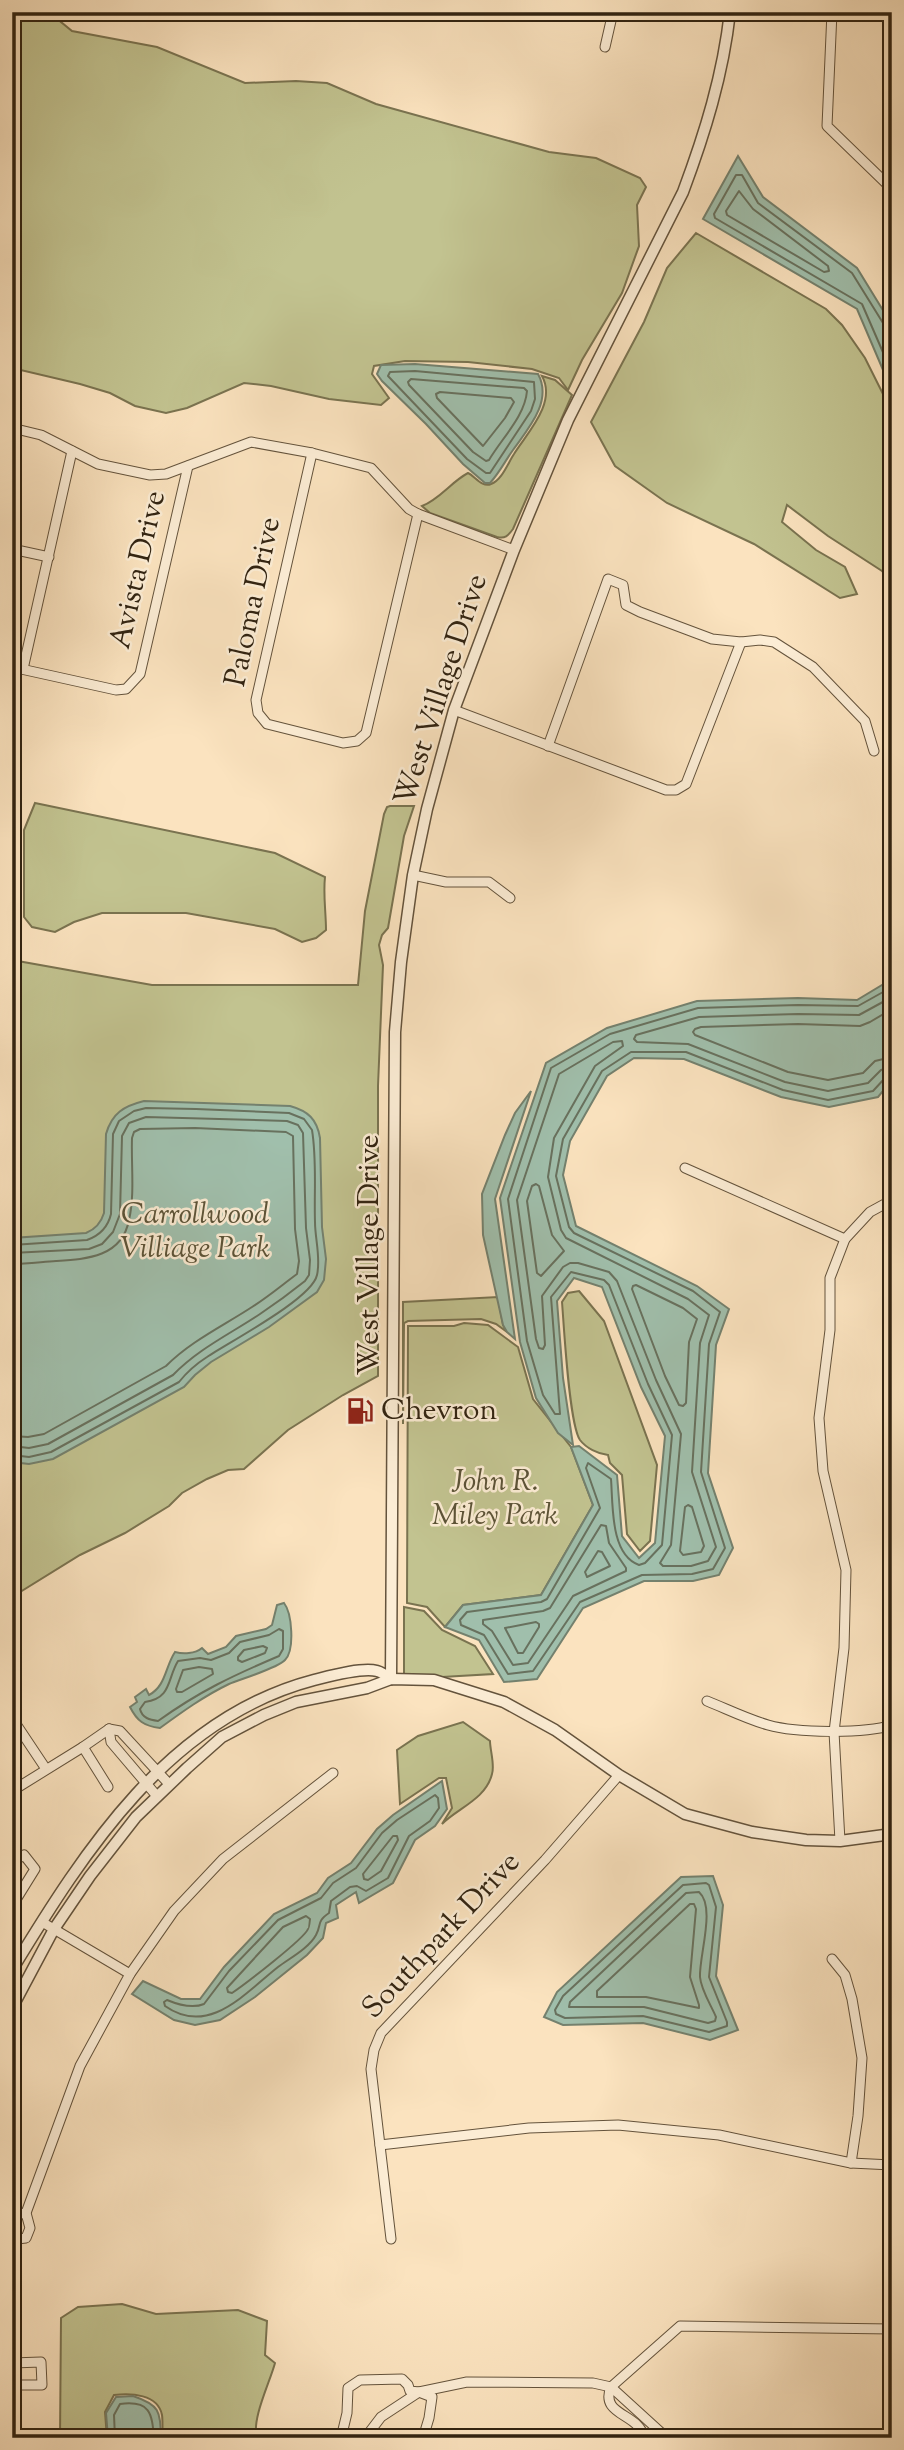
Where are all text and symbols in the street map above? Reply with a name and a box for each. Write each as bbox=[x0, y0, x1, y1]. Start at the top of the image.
street label: Avista Drive bbox=[100, 487, 178, 653]
street label: Paloma Drive bbox=[215, 513, 293, 691]
street label: West Village Drive bbox=[384, 569, 500, 811]
street label: West Village Drive bbox=[349, 1135, 392, 1375]
park label: Carrollwood Villiage Park bbox=[120, 1194, 270, 1271]
place label: Chevron bbox=[381, 1390, 497, 1433]
fuel station icon: Chevron bbox=[345, 1396, 375, 1426]
park label: John R. Miley Park bbox=[432, 1461, 558, 1538]
street label: Southpark Drive bbox=[353, 1843, 531, 2029]

